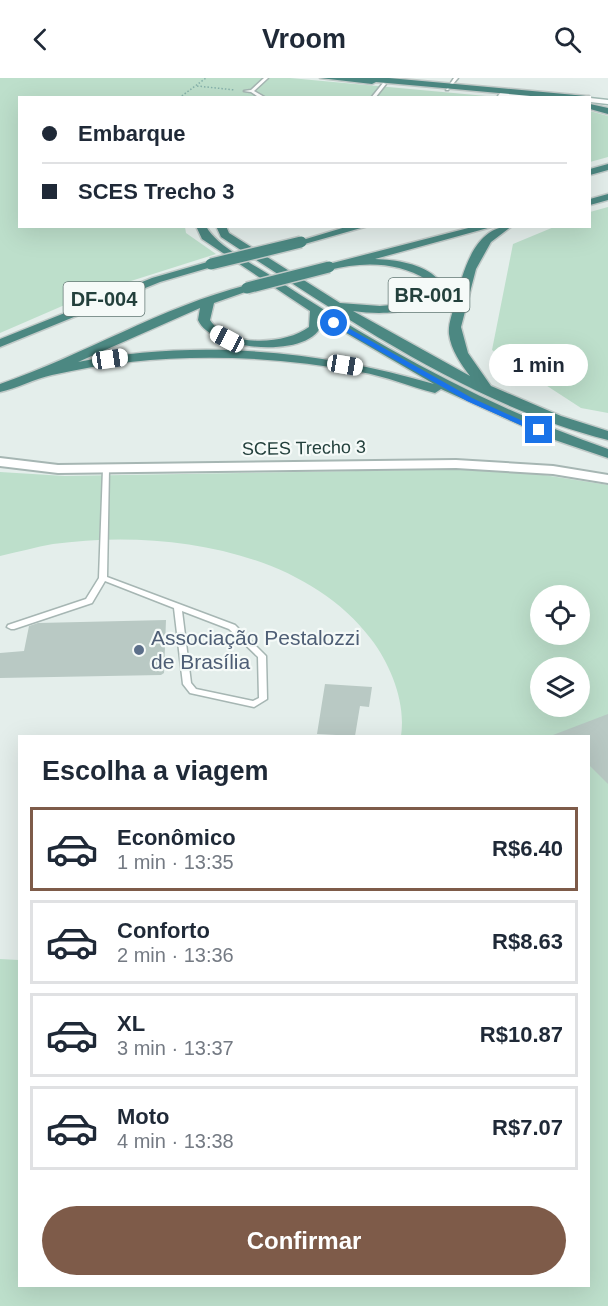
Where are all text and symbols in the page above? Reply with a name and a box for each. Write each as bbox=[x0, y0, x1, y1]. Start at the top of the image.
icon: back bbox=[24, 23, 57, 56]
icon: search bbox=[551, 23, 584, 56]
text: Vroom bbox=[262, 24, 346, 54]
text: Embarque bbox=[78, 121, 186, 146]
text: SCES Trecho 3 bbox=[78, 179, 235, 204]
road number: BR-001 bbox=[388, 278, 470, 312]
road number: DF-004 bbox=[63, 282, 144, 316]
route start bbox=[320, 309, 347, 336]
car bbox=[207, 323, 247, 355]
callout: 1 min bbox=[490, 343, 588, 385]
car bbox=[91, 348, 129, 370]
car bbox=[326, 353, 364, 377]
text: 1 min bbox=[512, 354, 565, 376]
route end bbox=[525, 416, 552, 443]
street label: SCES Trecho 3 bbox=[242, 437, 366, 459]
map controls bbox=[530, 585, 590, 717]
button: locate bbox=[530, 585, 590, 645]
place label: Associação Pestalozzi de Brasília bbox=[151, 626, 360, 673]
marker: Associação Pestalozzi de Brasília bbox=[132, 643, 146, 657]
button: layers bbox=[530, 657, 590, 717]
text: Escolha a viagem bbox=[42, 756, 269, 786]
icon: car bbox=[45, 822, 99, 876]
text: Econômico bbox=[117, 825, 236, 850]
text: R$6.40 bbox=[492, 836, 563, 861]
text: 1 min · 13:35 bbox=[117, 851, 234, 873]
icon: car bbox=[45, 915, 99, 969]
text: Conforto bbox=[117, 918, 210, 943]
text: R$8.63 bbox=[492, 929, 563, 954]
text: 2 min · 13:36 bbox=[117, 944, 234, 966]
icon: car bbox=[45, 1008, 99, 1062]
text: XL bbox=[117, 1011, 145, 1036]
text: R$10.87 bbox=[480, 1022, 563, 1047]
text: 3 min · 13:37 bbox=[117, 1037, 234, 1059]
icon: car bbox=[45, 1101, 99, 1155]
text: Moto bbox=[117, 1104, 170, 1129]
text: R$7.07 bbox=[492, 1115, 563, 1140]
text: 4 min · 13:38 bbox=[117, 1130, 234, 1152]
button: Confirmar bbox=[42, 1206, 566, 1275]

